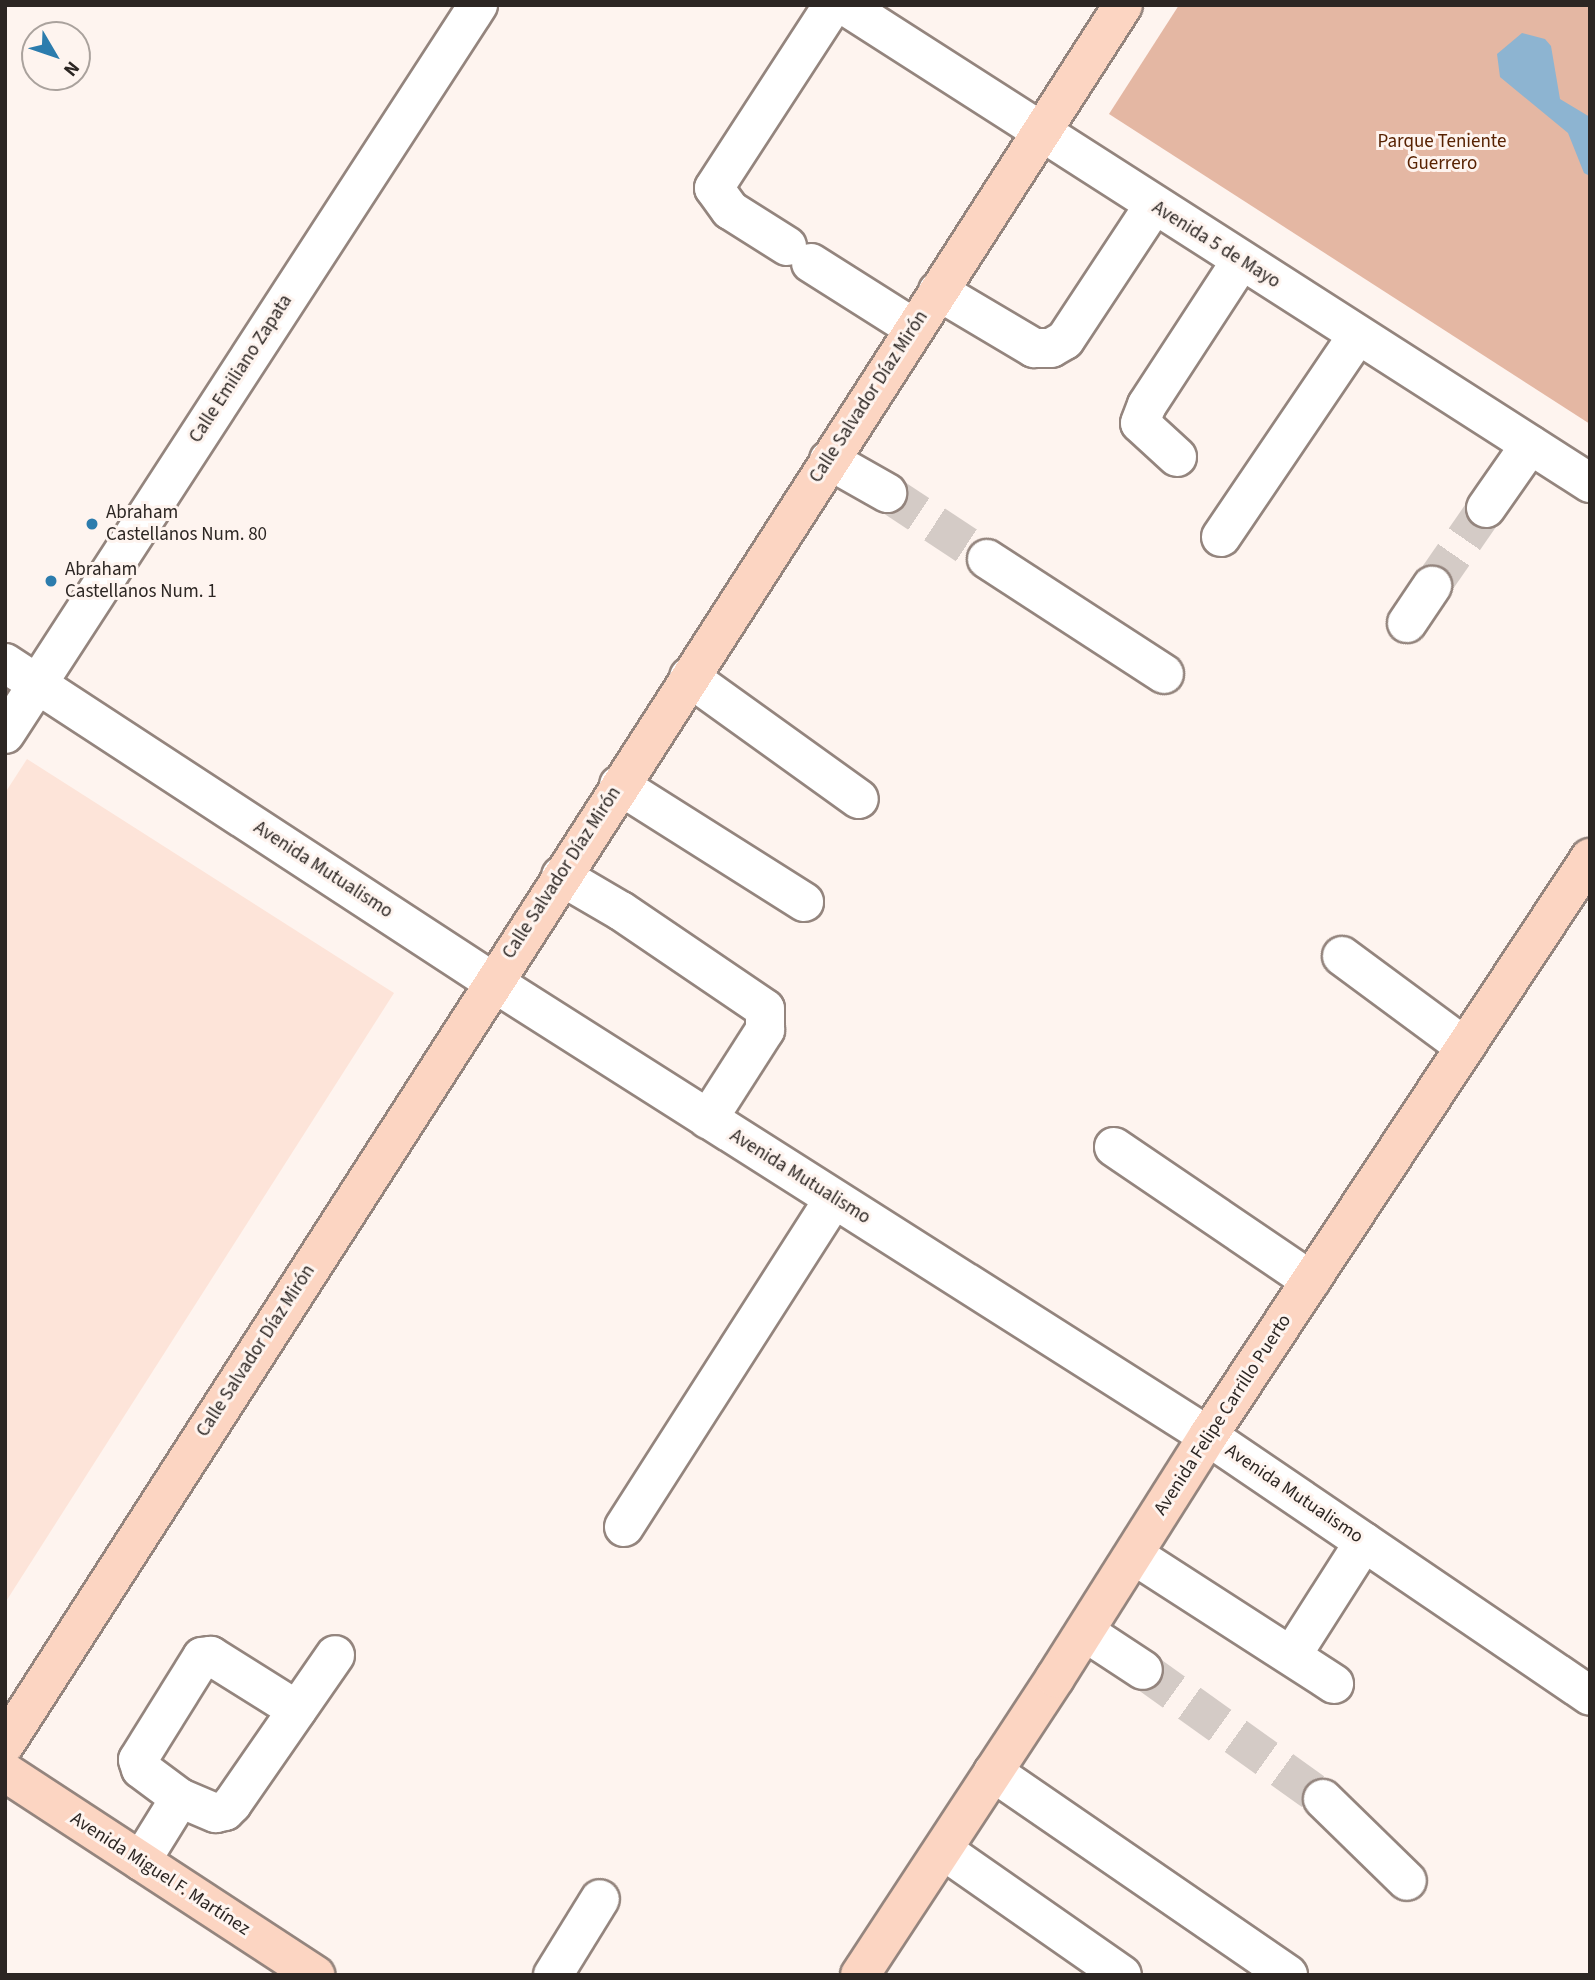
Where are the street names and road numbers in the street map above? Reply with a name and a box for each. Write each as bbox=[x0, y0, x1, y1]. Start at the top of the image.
street label: Avenida 5 de Mayo bbox=[1148, 196, 1284, 294]
street label: Calle Emiliano Zapata bbox=[185, 291, 297, 447]
street label: Calle Salvador Díaz Mirón bbox=[805, 307, 933, 487]
street label: Calle Salvador Díaz Mirón bbox=[498, 783, 626, 963]
street label: Avenida Mutualismo bbox=[249, 816, 397, 924]
street label: Avenida Mutualismo bbox=[726, 1125, 874, 1229]
street label: Calle Salvador Díaz Mirón bbox=[192, 1261, 320, 1441]
street label: Avenida Felipe Carrillo Puerto bbox=[1149, 1310, 1297, 1520]
street label: Avenida Mutualismo bbox=[1221, 1439, 1367, 1549]
street label: Avenida Miguel F. Martínez bbox=[66, 1807, 254, 1941]

